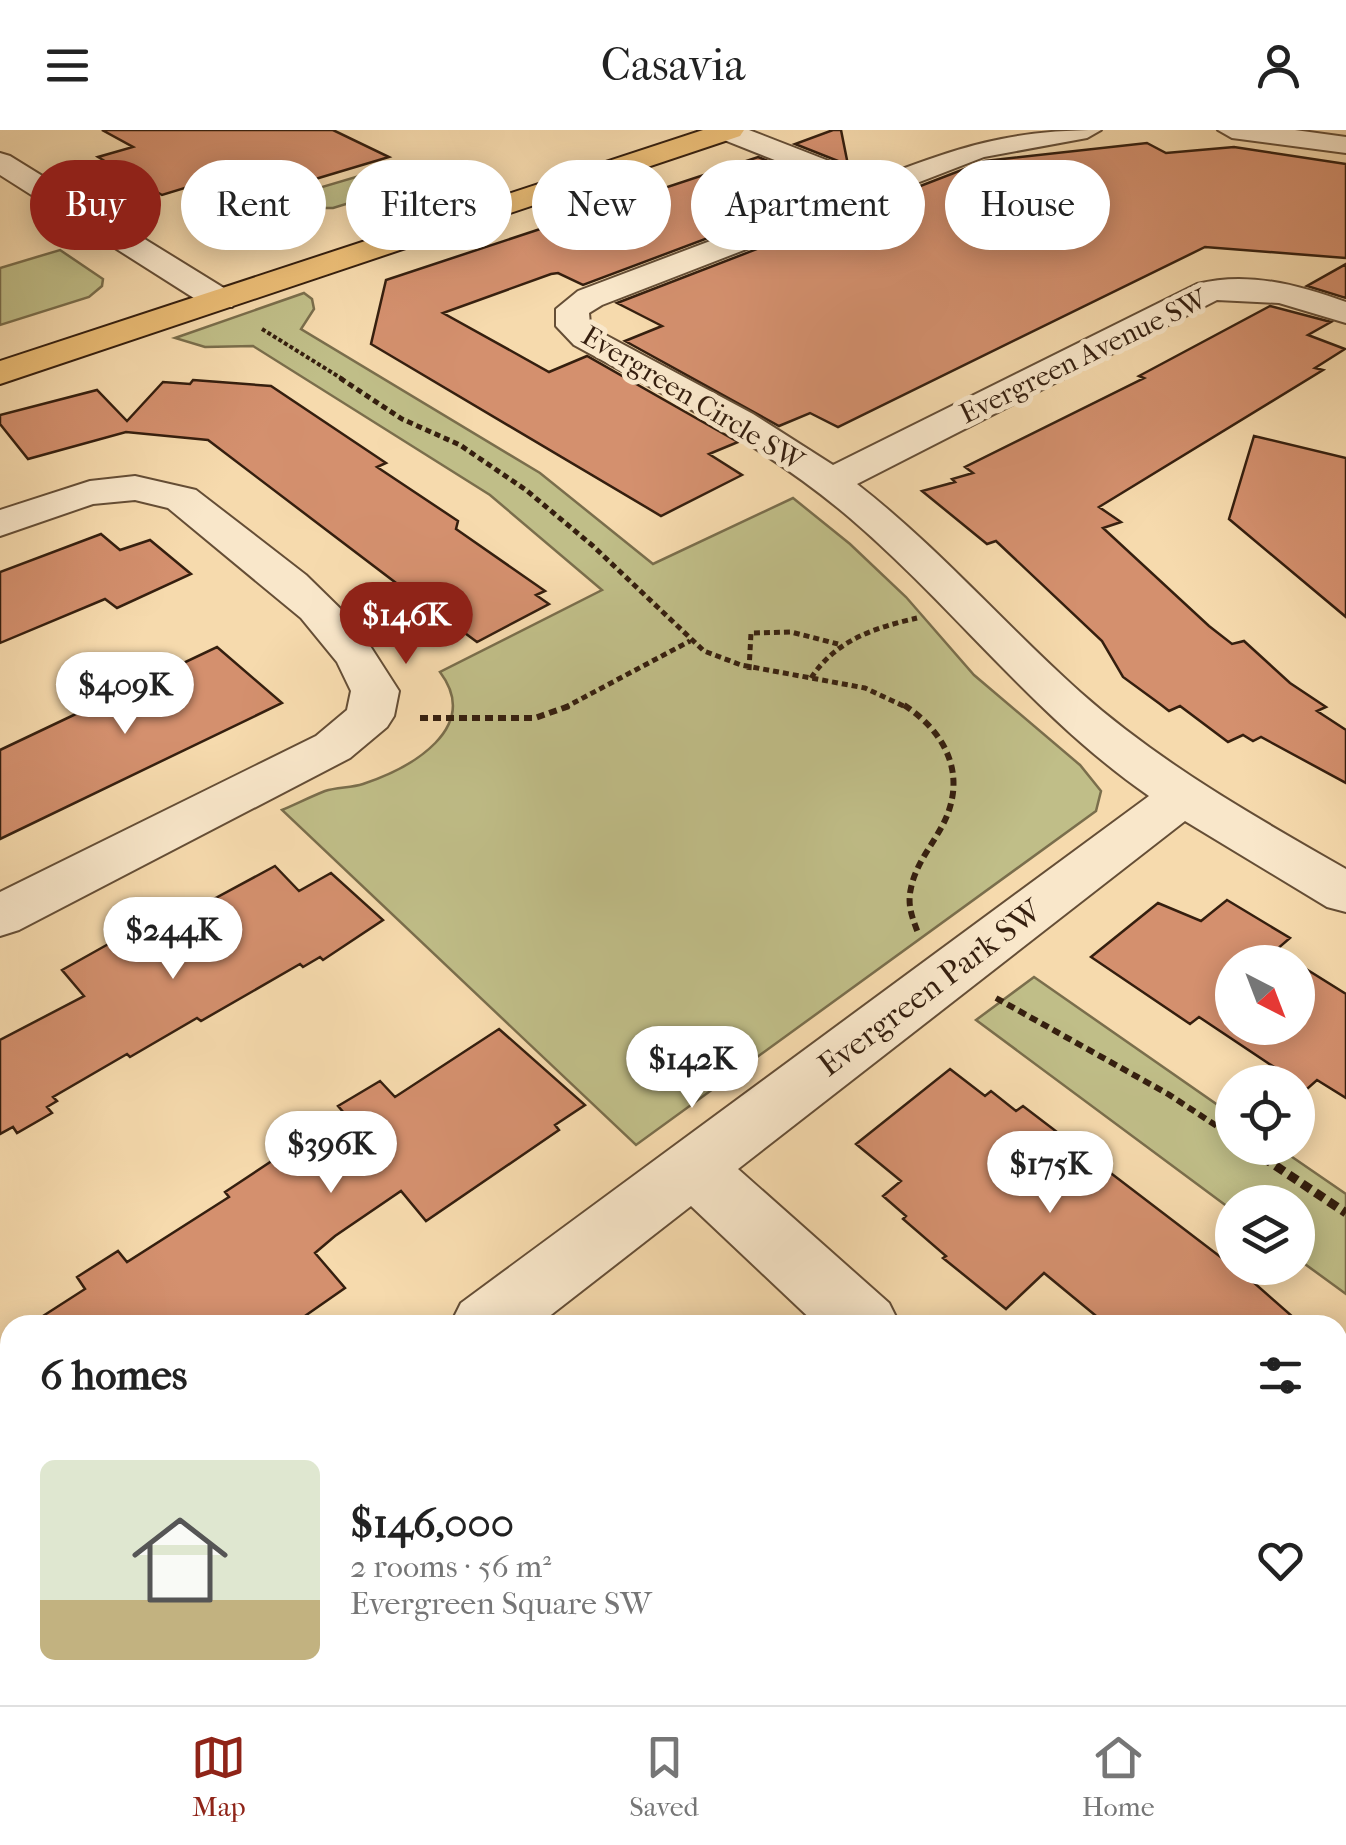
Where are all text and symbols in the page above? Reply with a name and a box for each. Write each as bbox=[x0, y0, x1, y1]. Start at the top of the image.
icon: menu bbox=[40, 38, 95, 93]
icon: person bbox=[1251, 38, 1306, 93]
text: Casavia bbox=[601, 39, 745, 92]
chip: Buy bbox=[30, 160, 161, 250]
chip: Rent bbox=[181, 160, 326, 250]
chip: Filters bbox=[346, 160, 512, 250]
chip: New bbox=[532, 160, 671, 250]
chip: Apartment bbox=[691, 160, 925, 250]
chip: House bbox=[945, 160, 1110, 250]
street label: Evergreen Avenue SW bbox=[954, 281, 1213, 430]
street label: Evergreen Circle SW bbox=[576, 319, 811, 478]
pin: $146K bbox=[336, 582, 476, 667]
text: $146K bbox=[362, 596, 450, 633]
pin: $409K bbox=[55, 652, 195, 737]
text: $409K bbox=[78, 666, 172, 703]
street label: Evergreen Park SW bbox=[811, 891, 1050, 1084]
pin: $244K bbox=[103, 897, 243, 982]
text: $244K bbox=[125, 911, 221, 948]
north arrow bbox=[1215, 945, 1315, 1045]
map controls bbox=[1215, 945, 1315, 1285]
pin: $142K bbox=[622, 1026, 762, 1111]
text: $142K bbox=[648, 1040, 736, 1077]
button: locate bbox=[1215, 1065, 1315, 1165]
pin: $396K bbox=[261, 1111, 401, 1196]
text: $396K bbox=[287, 1125, 375, 1162]
pin: $175K bbox=[980, 1131, 1120, 1216]
text: $175K bbox=[1009, 1145, 1091, 1182]
button: layers bbox=[1215, 1185, 1315, 1285]
icon: filters bbox=[1253, 1348, 1308, 1403]
text: 6 homes bbox=[40, 1351, 187, 1400]
text: $146,000 bbox=[350, 1499, 514, 1548]
icon: home bbox=[120, 1500, 240, 1620]
icon: heart bbox=[1253, 1533, 1308, 1588]
text: 2 rooms · 56 m² bbox=[350, 1548, 551, 1585]
text: Evergreen Square SW bbox=[350, 1585, 652, 1622]
tab: Map bbox=[191, 1730, 246, 1823]
tab: Saved bbox=[629, 1730, 699, 1823]
tab: Home bbox=[1082, 1730, 1155, 1823]

